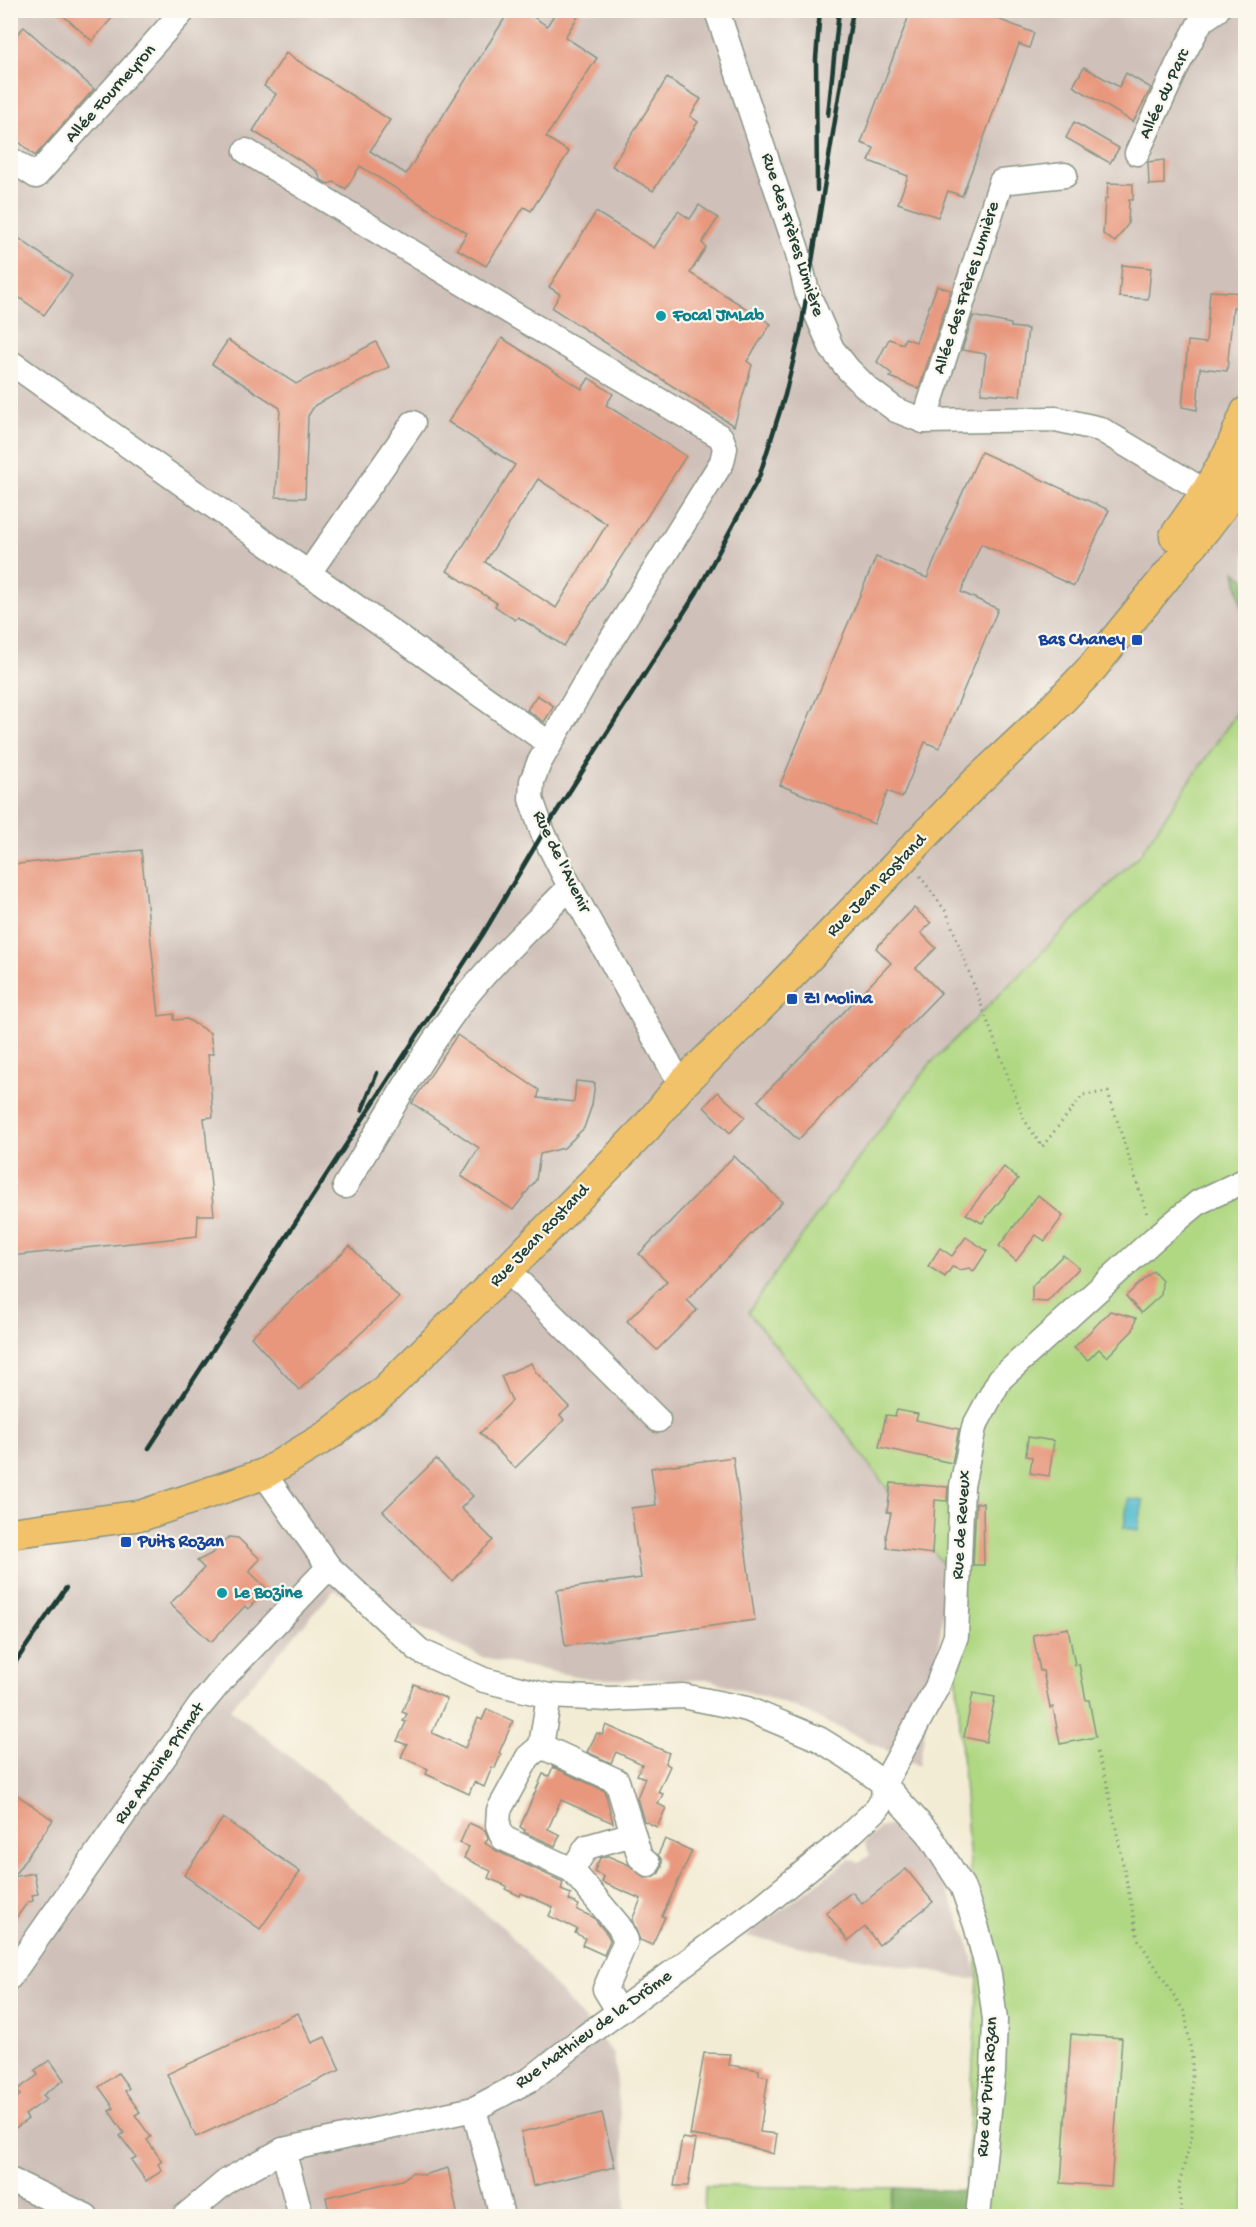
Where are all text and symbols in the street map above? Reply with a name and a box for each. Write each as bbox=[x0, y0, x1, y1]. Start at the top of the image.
street label: Allée Fourneyron bbox=[61, 40, 161, 148]
street label: Allée du Parc bbox=[1135, 45, 1195, 142]
street label: Rue des Frères Lumière bbox=[756, 151, 829, 320]
street label: Allée des Frères Lumière bbox=[929, 198, 1005, 377]
place label: Focal JMLab bbox=[672, 306, 765, 327]
marker: Focal JMLab bbox=[654, 309, 668, 323]
place label: Bas Chaney bbox=[1038, 630, 1125, 651]
marker: Bas Chaney bbox=[1130, 633, 1144, 647]
street label: Rue de l'Avenir bbox=[527, 808, 595, 918]
street label: Rue Jean Rostand bbox=[823, 829, 932, 942]
place label: ZI Molina bbox=[804, 989, 873, 1010]
marker: ZI Molina bbox=[785, 992, 799, 1006]
street label: Rue Jean Rostand bbox=[486, 1179, 595, 1292]
street label: Rue de Reveux bbox=[948, 1469, 976, 1580]
place label: Puits Rozan bbox=[137, 1532, 224, 1553]
marker: Puits Rozan bbox=[119, 1535, 133, 1549]
place label: Le Bozine bbox=[234, 1583, 303, 1604]
marker: Le Bozine bbox=[215, 1586, 229, 1600]
street label: Rue Antoine Primat bbox=[110, 1698, 211, 1829]
street label: Rue Mathieu de la Drôme bbox=[512, 1966, 677, 2094]
street label: Rue du Puits Rozan bbox=[973, 2016, 1003, 2158]

